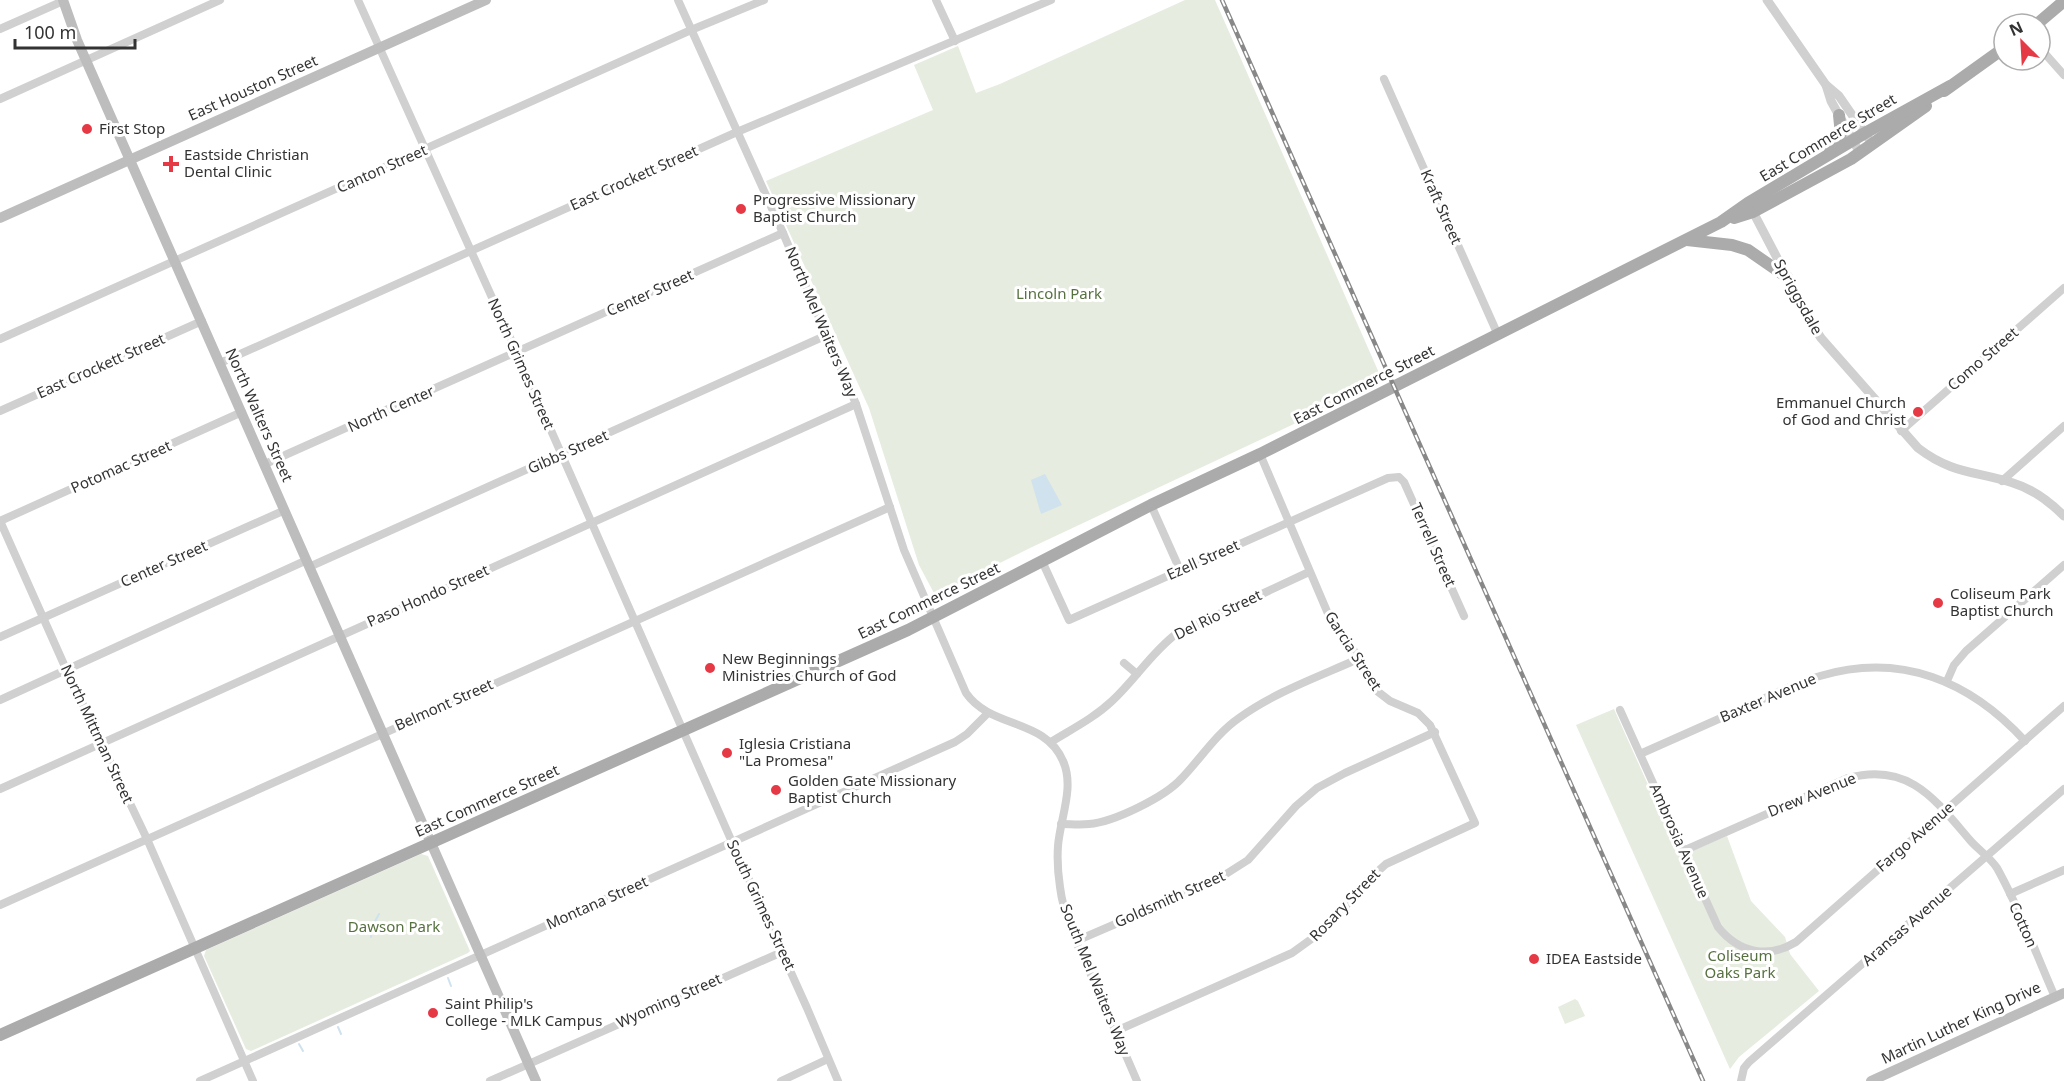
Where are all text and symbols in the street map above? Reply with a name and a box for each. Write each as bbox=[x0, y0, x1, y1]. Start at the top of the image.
scale bar bbox=[15, 12, 135, 50]
north arrow bbox=[1992, 12, 2052, 72]
text: N bbox=[2005, 16, 2026, 41]
text: 100 m bbox=[24, 20, 76, 44]
street label: East Houston Street bbox=[185, 49, 321, 125]
street label: East Commerce Street bbox=[1756, 88, 1900, 186]
place label: First Stop bbox=[99, 118, 165, 138]
marker: First Stop bbox=[80, 122, 94, 136]
street label: Canton Street bbox=[333, 139, 430, 197]
street label: East Crockett Street bbox=[566, 140, 701, 214]
place label: Eastside Christian Dental Clinic bbox=[184, 144, 309, 181]
marker: Eastside Christian Dental Clinic bbox=[162, 155, 180, 173]
street label: Kraft Street bbox=[1417, 166, 1468, 248]
place label: Progressive Missionary Baptist Church bbox=[753, 189, 916, 226]
marker: Progressive Missionary Baptist Church bbox=[734, 202, 748, 216]
street label: North Mel Waiters Way bbox=[781, 243, 863, 400]
street label: Spriggsdale bbox=[1770, 255, 1828, 338]
street label: Center Street bbox=[603, 264, 697, 320]
park label: Lincoln Park bbox=[1016, 283, 1102, 303]
street label: North Grimes Street bbox=[484, 295, 560, 433]
street label: Como Street bbox=[1943, 322, 2022, 394]
street label: East Crockett Street bbox=[33, 328, 168, 402]
street label: East Commerce Street bbox=[1290, 340, 1438, 428]
street label: North Walters Street bbox=[221, 345, 299, 485]
street label: North Center bbox=[344, 380, 437, 436]
place label: Emmanuel Church of God and Christ bbox=[1776, 392, 1907, 429]
marker: Emmanuel Church of God and Christ bbox=[1911, 405, 1925, 419]
street label: Gibbs Street bbox=[524, 424, 612, 478]
street label: Potomac Street bbox=[67, 435, 175, 497]
street label: Terrell Street bbox=[1407, 499, 1462, 590]
street label: Ezell Street bbox=[1163, 534, 1243, 584]
street label: Center Street bbox=[117, 535, 211, 591]
street label: East Commerce Street bbox=[854, 557, 1003, 643]
street label: Paso Hondo Street bbox=[364, 559, 492, 631]
place label: Coliseum Park Baptist Church bbox=[1950, 583, 2054, 620]
street label: Del Rio Street bbox=[1170, 584, 1265, 644]
marker: Coliseum Park Baptist Church bbox=[1931, 596, 1945, 610]
street label: Garcia Street bbox=[1321, 607, 1387, 694]
place label: New Beginnings Ministries Church of God bbox=[722, 648, 896, 685]
street label: North Mittman Street bbox=[57, 661, 139, 807]
marker: New Beginnings Ministries Church of God bbox=[703, 661, 717, 675]
street label: Baxter Avenue bbox=[1716, 668, 1819, 726]
street label: Belmont Street bbox=[391, 673, 496, 735]
place label: Iglesia Cristiana "La Promesa" bbox=[739, 733, 851, 770]
marker: Iglesia Cristiana "La Promesa" bbox=[720, 746, 734, 760]
street label: East Commerce Street bbox=[411, 759, 562, 841]
street label: Drew Avenue bbox=[1765, 767, 1859, 821]
place label: Golden Gate Missionary Baptist Church bbox=[788, 770, 957, 807]
street label: Ambrosia Avenue bbox=[1646, 780, 1714, 901]
marker: Golden Gate Missionary Baptist Church bbox=[769, 783, 783, 797]
street label: Fargo Avenue bbox=[1871, 797, 1958, 876]
street label: South Grimes Street bbox=[723, 836, 801, 973]
street label: Rosary Street bbox=[1305, 863, 1384, 945]
street label: Goldsmith Street bbox=[1111, 865, 1228, 931]
street label: Montana Street bbox=[543, 870, 651, 933]
street label: Aransas Avenue bbox=[1857, 881, 1955, 970]
street label: Cotton bbox=[2005, 899, 2043, 950]
street label: South Mel Waiters Way bbox=[1056, 901, 1136, 1059]
park label: Dawson Park bbox=[348, 916, 440, 936]
park label: Coliseum Oaks Park bbox=[1705, 945, 1775, 982]
place label: IDEA Eastside bbox=[1546, 948, 1642, 968]
marker: IDEA Eastside bbox=[1527, 952, 1541, 966]
street label: Wyoming Street bbox=[613, 968, 725, 1032]
street label: Martin Luther King Drive bbox=[1878, 976, 2044, 1068]
place label: Saint Philip's College - MLK Campus bbox=[445, 993, 602, 1030]
marker: Saint Philip's College - MLK Campus bbox=[426, 1006, 440, 1020]

